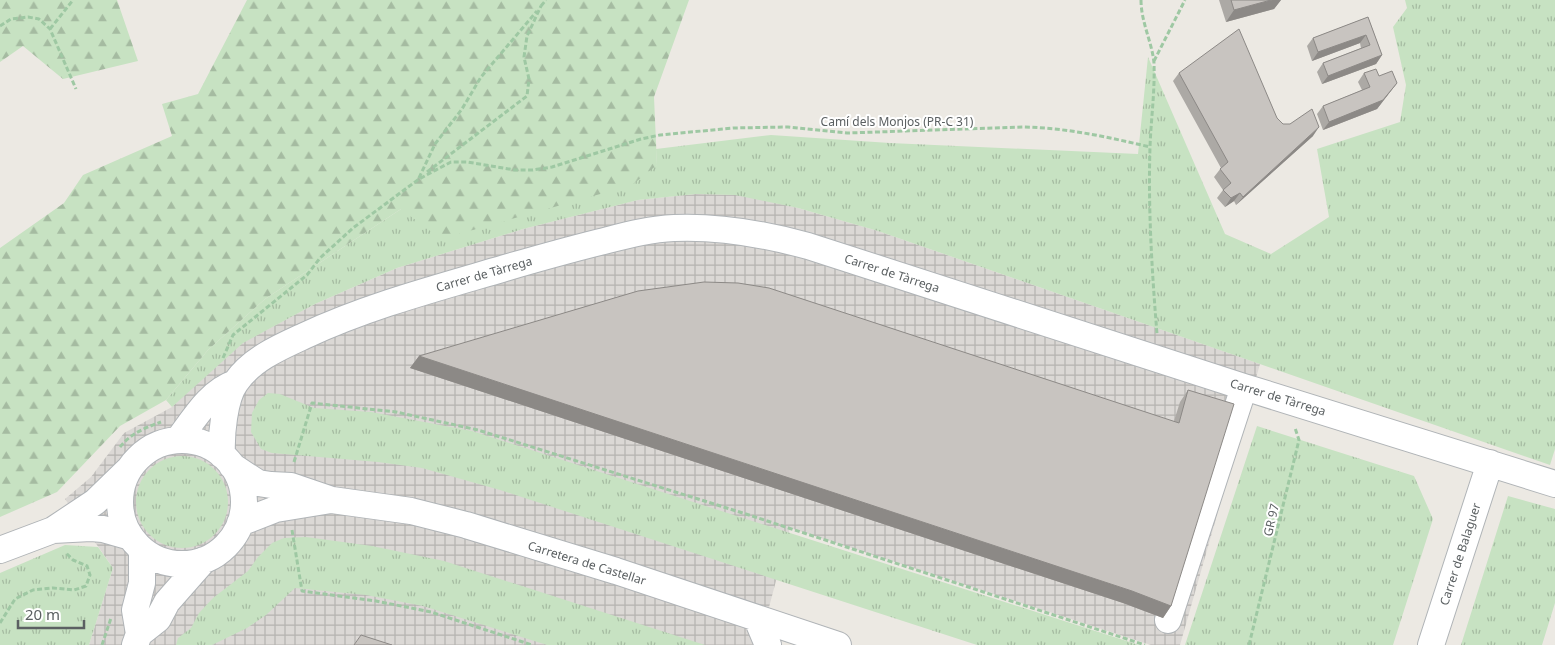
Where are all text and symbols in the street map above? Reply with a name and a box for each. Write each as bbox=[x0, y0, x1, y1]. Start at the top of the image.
street label: Camí dels Monjos (PR-C 31) bbox=[821, 113, 974, 130]
street label: Carrer de Tàrrega bbox=[842, 250, 942, 296]
street label: Carrer de Tàrrega bbox=[434, 252, 534, 296]
street label: Carrer de Tàrrega bbox=[1228, 374, 1328, 420]
street label: Carrer de Balaguer bbox=[1435, 500, 1485, 608]
street label: GR 97 bbox=[1259, 502, 1283, 538]
street label: Carretera de Castellar bbox=[526, 537, 648, 589]
scale bar bbox=[18, 598, 84, 630]
text: 20 m bbox=[25, 604, 60, 624]

